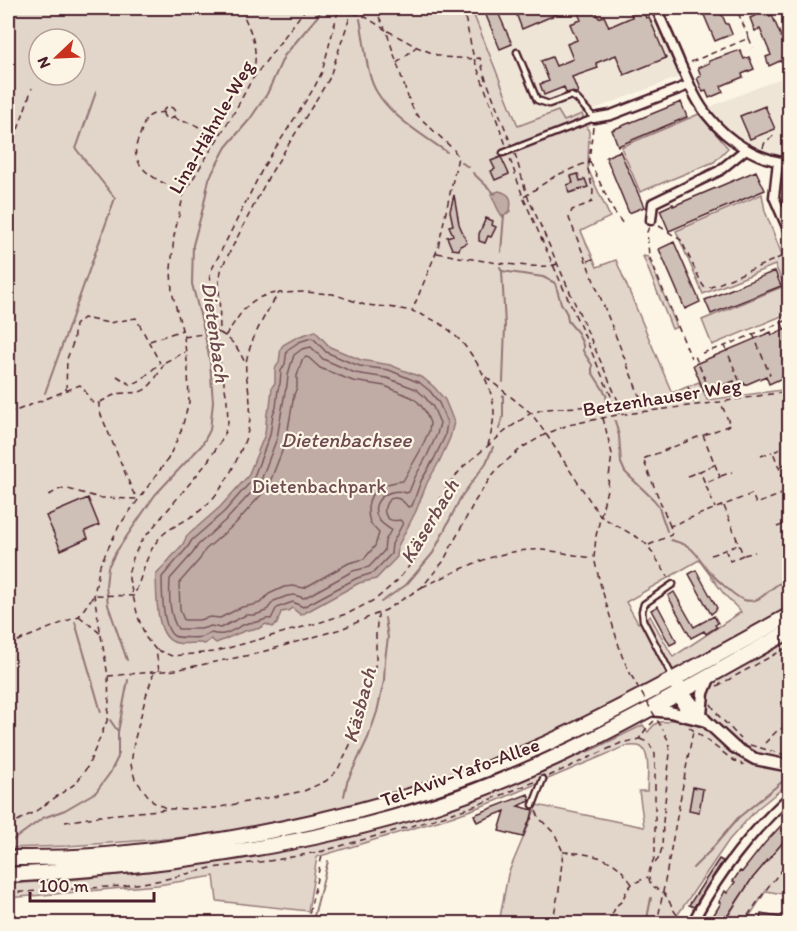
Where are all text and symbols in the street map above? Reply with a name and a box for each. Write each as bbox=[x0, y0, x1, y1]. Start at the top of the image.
north arrow bbox=[27, 27, 87, 87]
text: N bbox=[33, 54, 55, 71]
street label: Lina-Hähnle-Weg bbox=[163, 55, 259, 198]
water label: Dietenbach bbox=[197, 280, 235, 384]
street label: Betzenhauser Weg bbox=[581, 373, 744, 421]
water label: Dietenbachsee bbox=[281, 427, 412, 452]
park label: Dietenbachpark bbox=[252, 474, 386, 498]
water label: Käserbach bbox=[394, 474, 464, 568]
water label: Käsbach bbox=[337, 664, 381, 745]
street label: Tel-Aviv-Yafo-Allee bbox=[377, 732, 543, 812]
scale bar bbox=[30, 865, 154, 903]
text: 100 m bbox=[39, 875, 89, 897]

